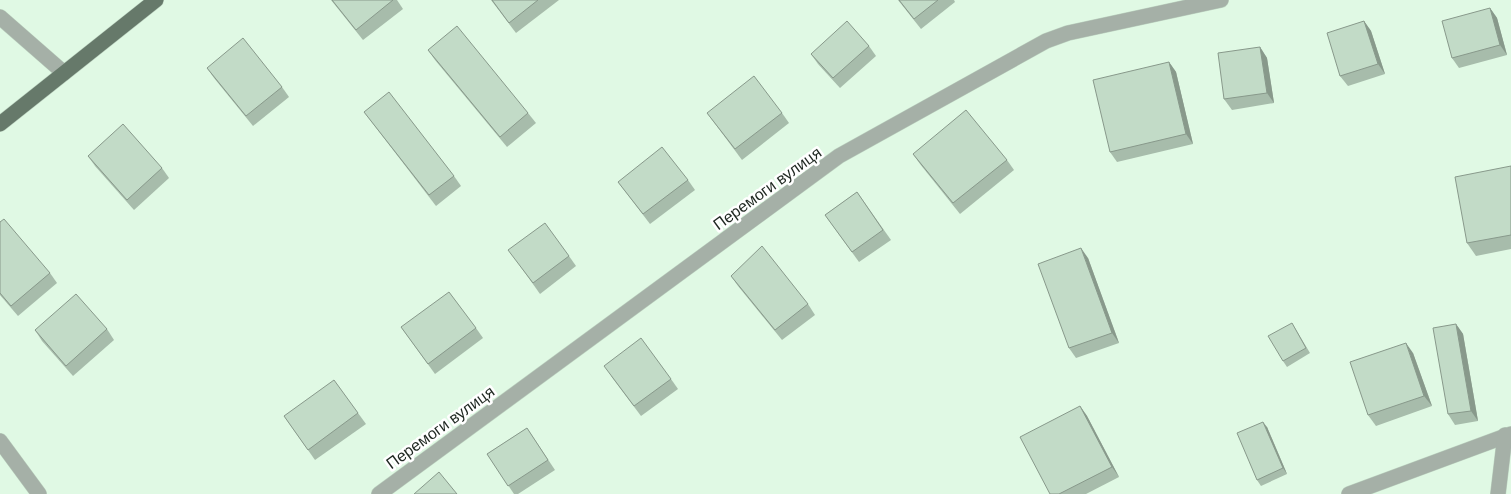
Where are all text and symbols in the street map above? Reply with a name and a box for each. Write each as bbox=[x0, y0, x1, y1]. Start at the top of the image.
street label: Перемоги вулиця bbox=[709, 142, 826, 235]
street label: Перемоги вулиця bbox=[382, 381, 499, 474]

